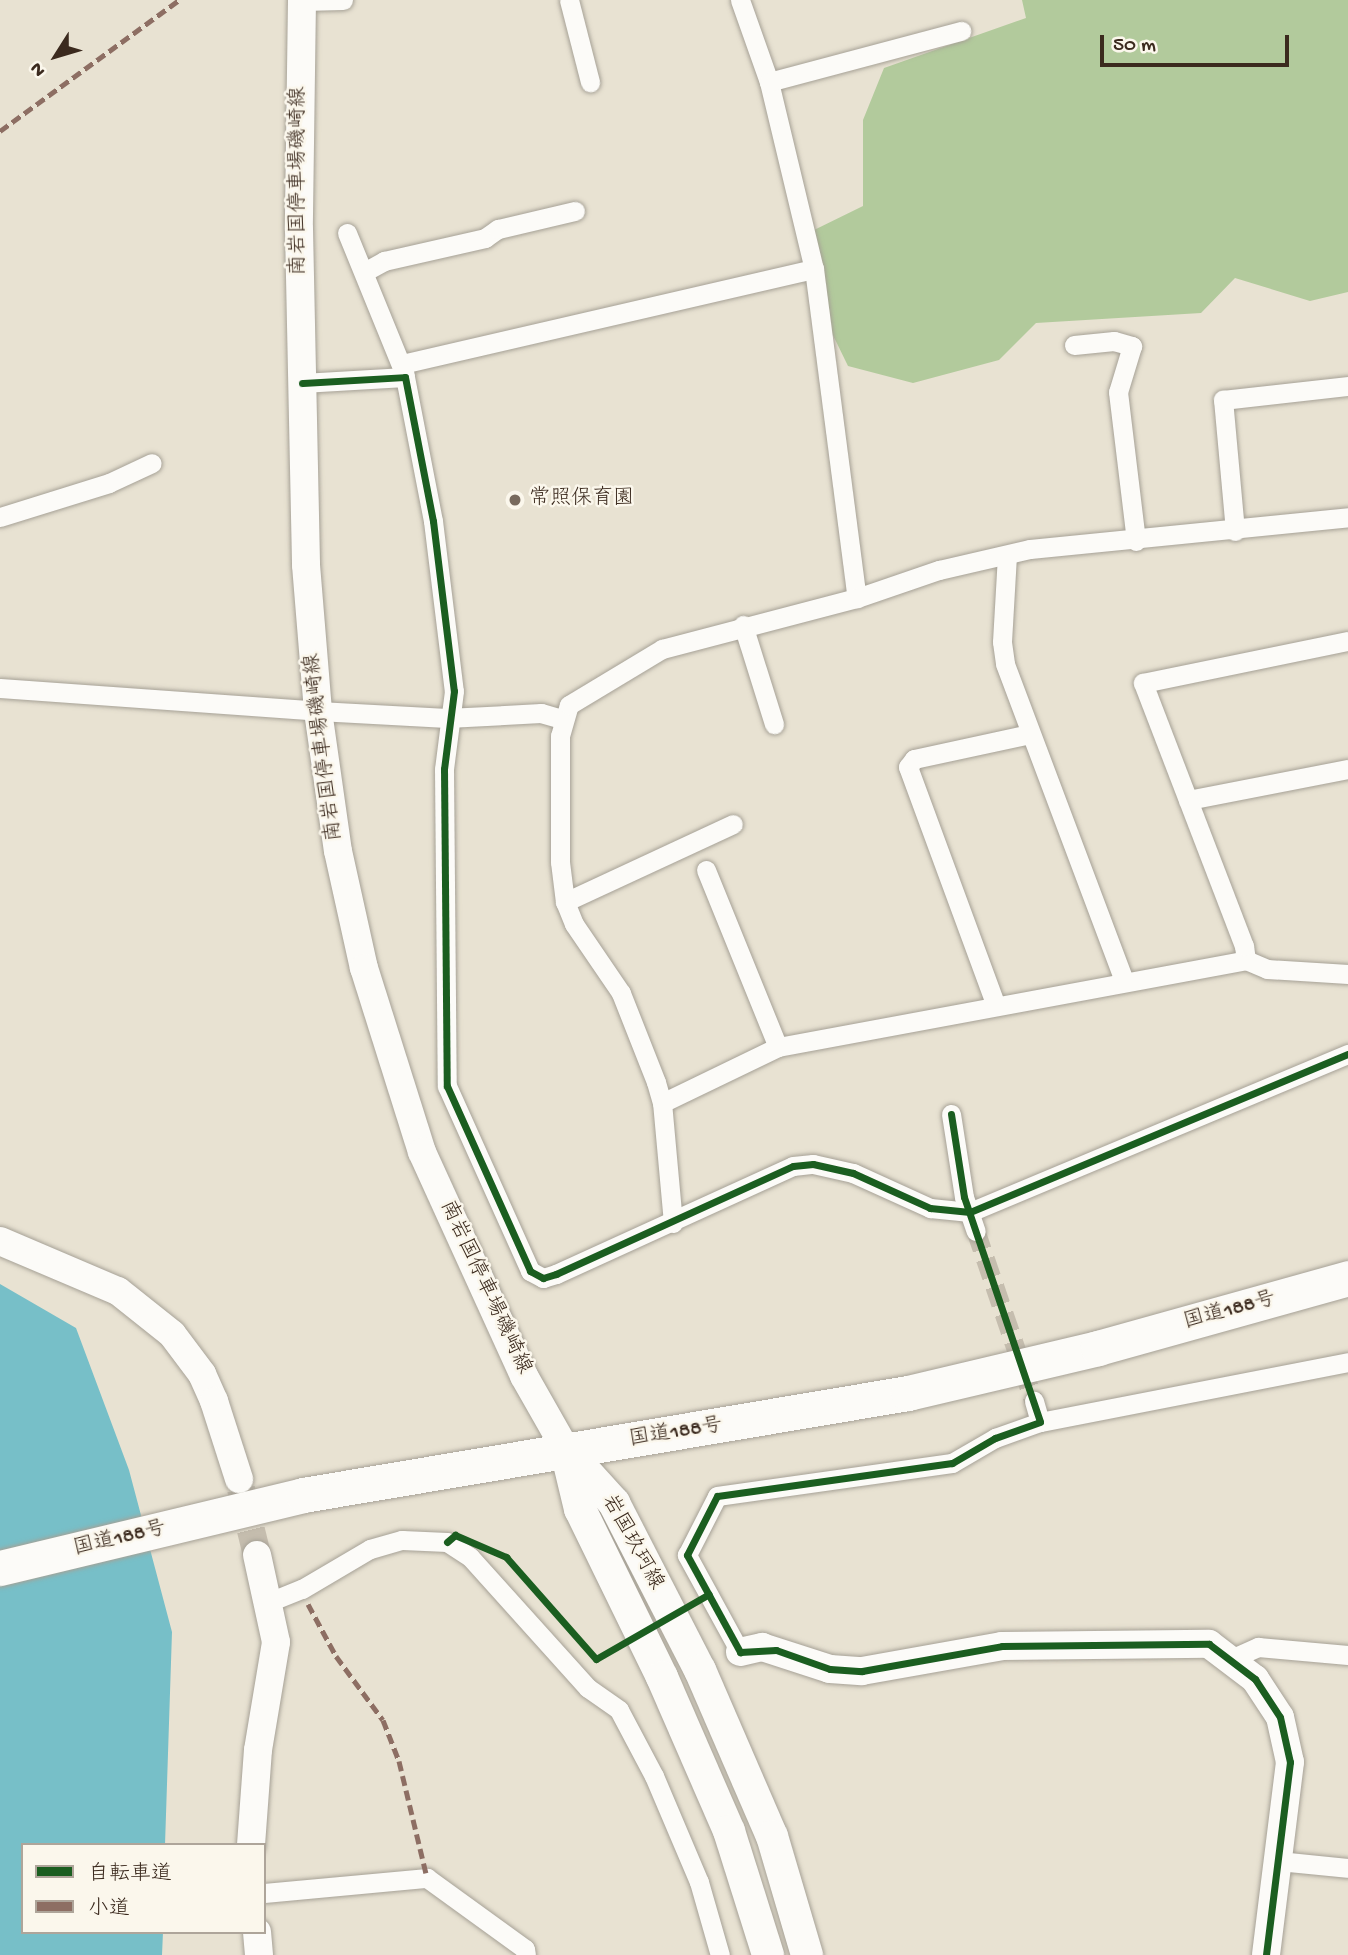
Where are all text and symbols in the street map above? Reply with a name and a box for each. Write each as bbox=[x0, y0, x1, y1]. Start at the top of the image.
north arrow bbox=[21, 21, 91, 91]
scale bar bbox=[1103, 21, 1292, 65]
text: 50 m bbox=[1113, 34, 1156, 59]
text: N bbox=[26, 57, 52, 81]
street label: 南岩国停車場磯崎線 bbox=[287, 87, 313, 275]
place label: 常照保育園 bbox=[529, 487, 634, 513]
marker: 常照保育園 bbox=[507, 492, 523, 508]
street label: 南岩国停車場磯崎線 bbox=[301, 652, 349, 842]
street label: 南岩国停車場磯崎線 bbox=[433, 1197, 535, 1379]
street label: 国道188号 bbox=[1181, 1288, 1279, 1336]
street label: 国道188号 bbox=[627, 1414, 725, 1454]
street label: 岩国玖珂線 bbox=[595, 1491, 667, 1595]
street label: 国道188号 bbox=[71, 1517, 169, 1563]
legend bbox=[21, 1843, 266, 1934]
text: 自転車道 bbox=[88, 1863, 172, 1888]
text: 小道 bbox=[88, 1898, 130, 1923]

